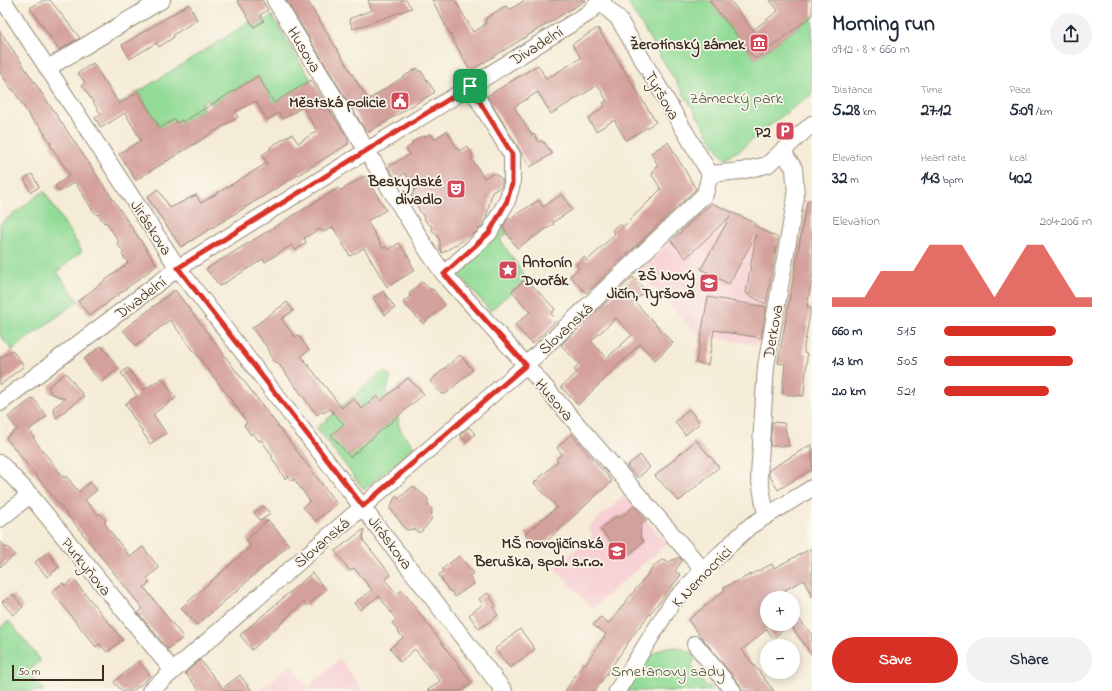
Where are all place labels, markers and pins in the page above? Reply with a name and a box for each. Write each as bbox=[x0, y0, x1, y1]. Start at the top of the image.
museum icon: Žerotínský zámek bbox=[748, 32, 770, 54]
place label: Žerotínský zámek bbox=[630, 33, 746, 58]
pin bbox=[453, 69, 487, 103]
public building icon: Městská policie bbox=[389, 90, 411, 112]
place label: Městská policie bbox=[289, 91, 387, 115]
parking icon: P2 bbox=[774, 120, 796, 142]
place label: P2 bbox=[755, 121, 771, 145]
place label: Beskydské divadlo bbox=[367, 170, 443, 212]
theatre icon: Beskydské divadlo bbox=[445, 178, 467, 200]
place label: Antonín Dvořák bbox=[521, 251, 572, 293]
place icon: Antonín Dvořák bbox=[497, 259, 519, 281]
place label: ZŠ Nový Jičín, Tyršova bbox=[607, 264, 695, 307]
school or university icon: ZŠ Nový Jičín, Tyršova bbox=[698, 272, 720, 294]
place label: MŠ novojičínská Beruška, spol. s.r.o. bbox=[474, 532, 604, 574]
school or university icon: MŠ novojičínská Beruška, spol. s.r.o. bbox=[606, 540, 628, 562]

